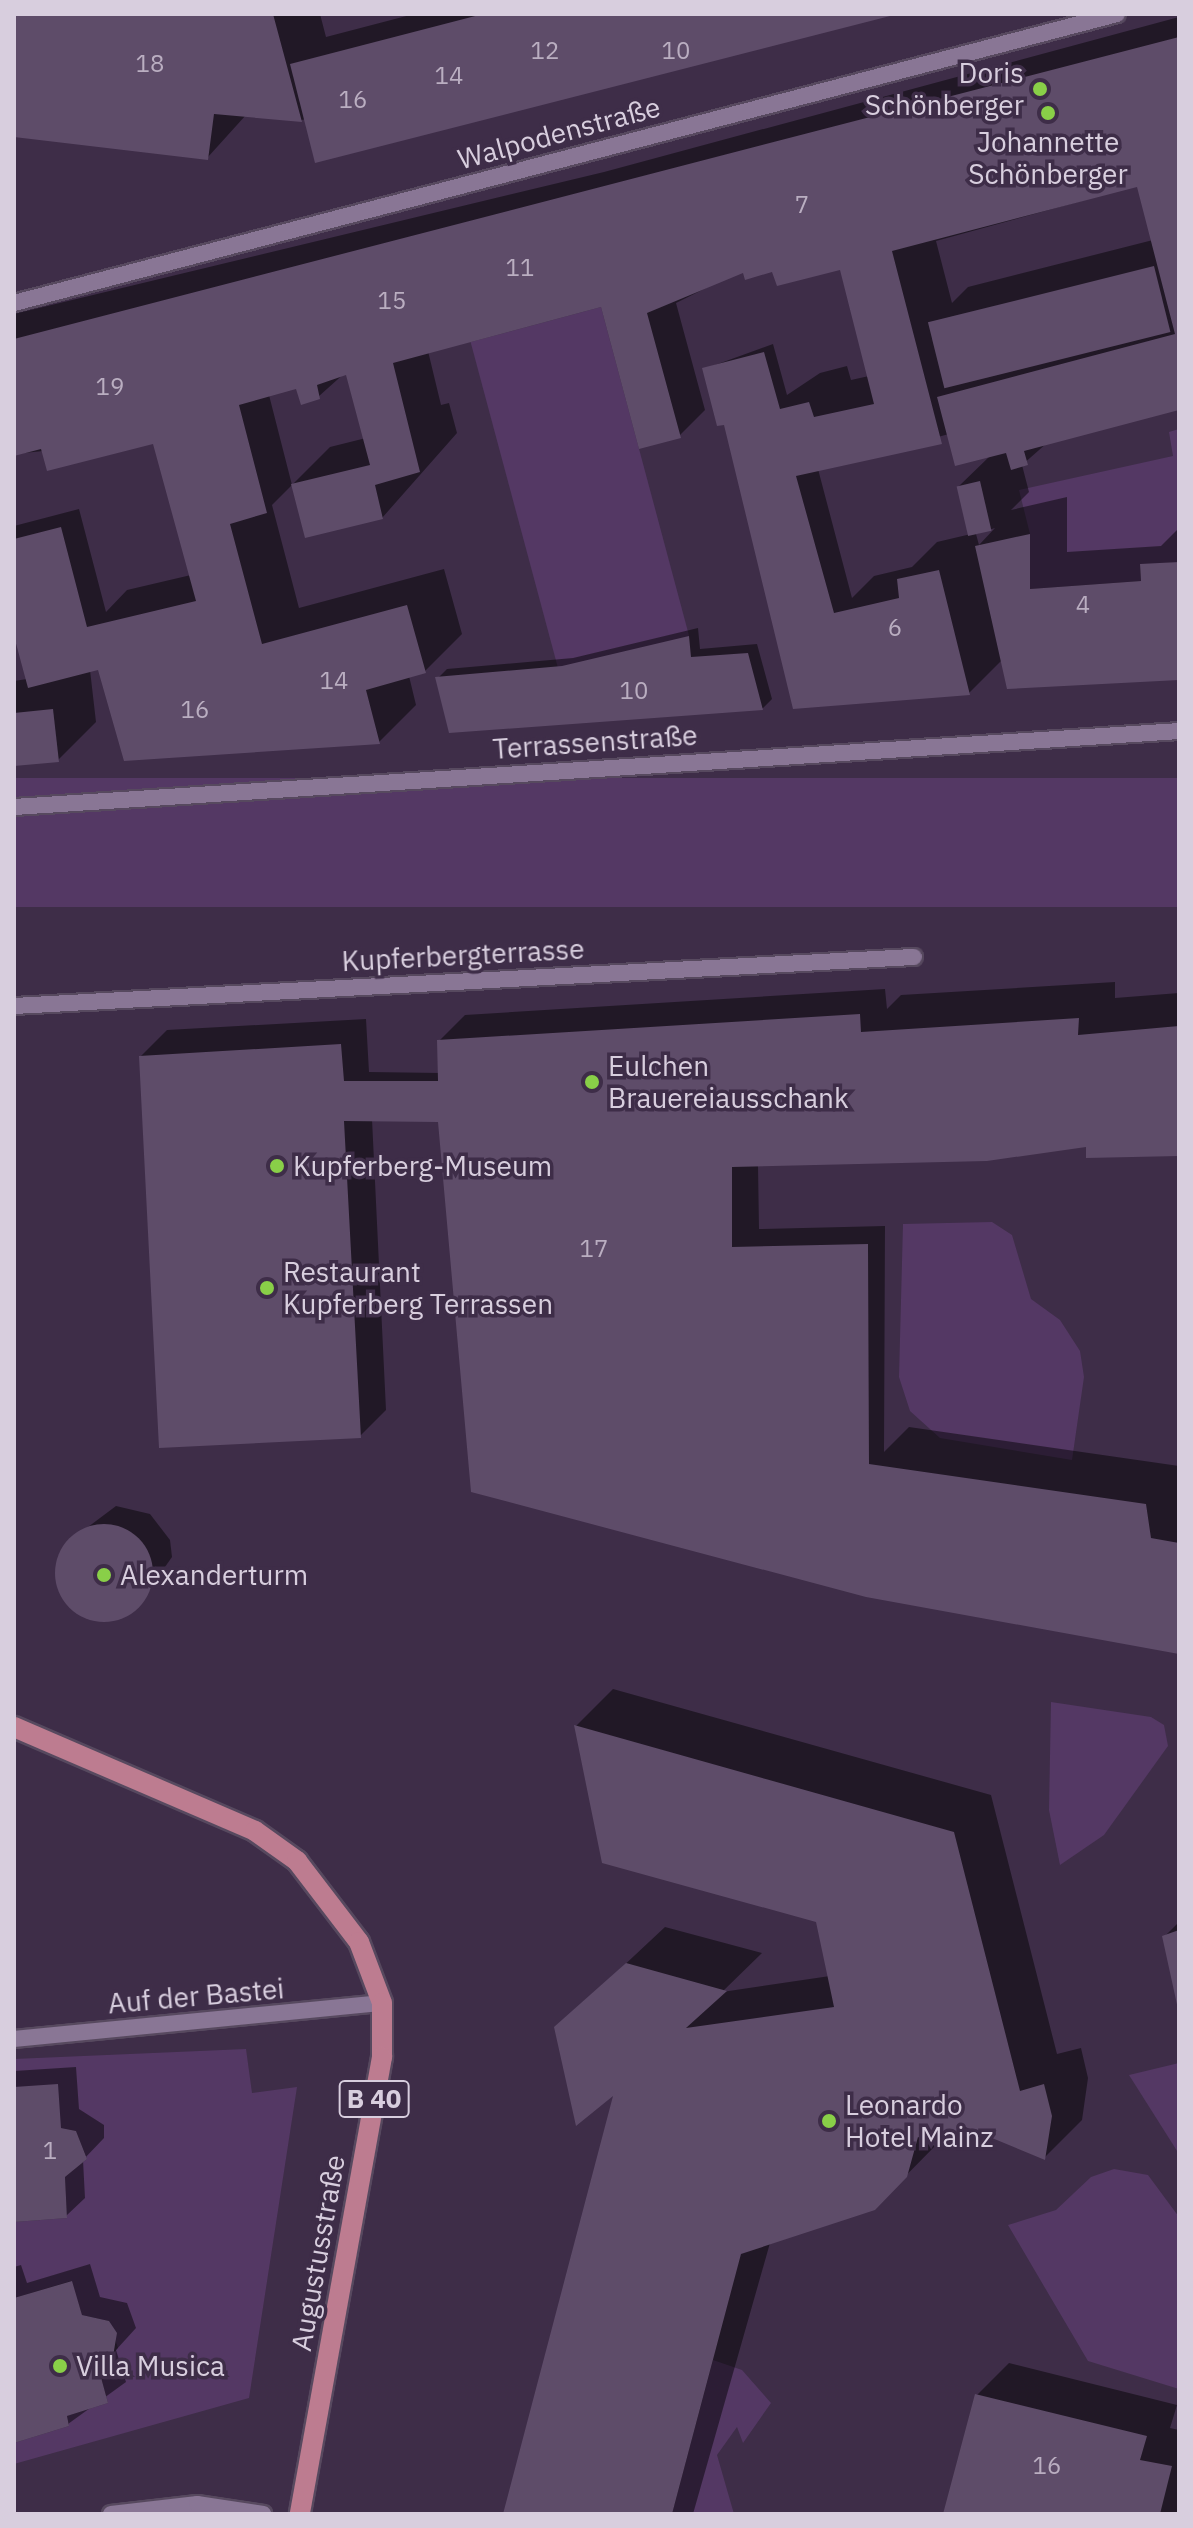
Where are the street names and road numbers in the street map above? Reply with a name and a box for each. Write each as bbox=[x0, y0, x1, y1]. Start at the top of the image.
street label: Walpodenstraße bbox=[454, 90, 664, 176]
street label: Terrassenstraße bbox=[492, 718, 698, 766]
street label: Kupferbergterrasse bbox=[341, 932, 585, 978]
street label: Auf der Bastei bbox=[106, 1972, 286, 2020]
road number: B 40 bbox=[338, 2077, 410, 2121]
street label: Augustusstraße bbox=[284, 2152, 352, 2354]

